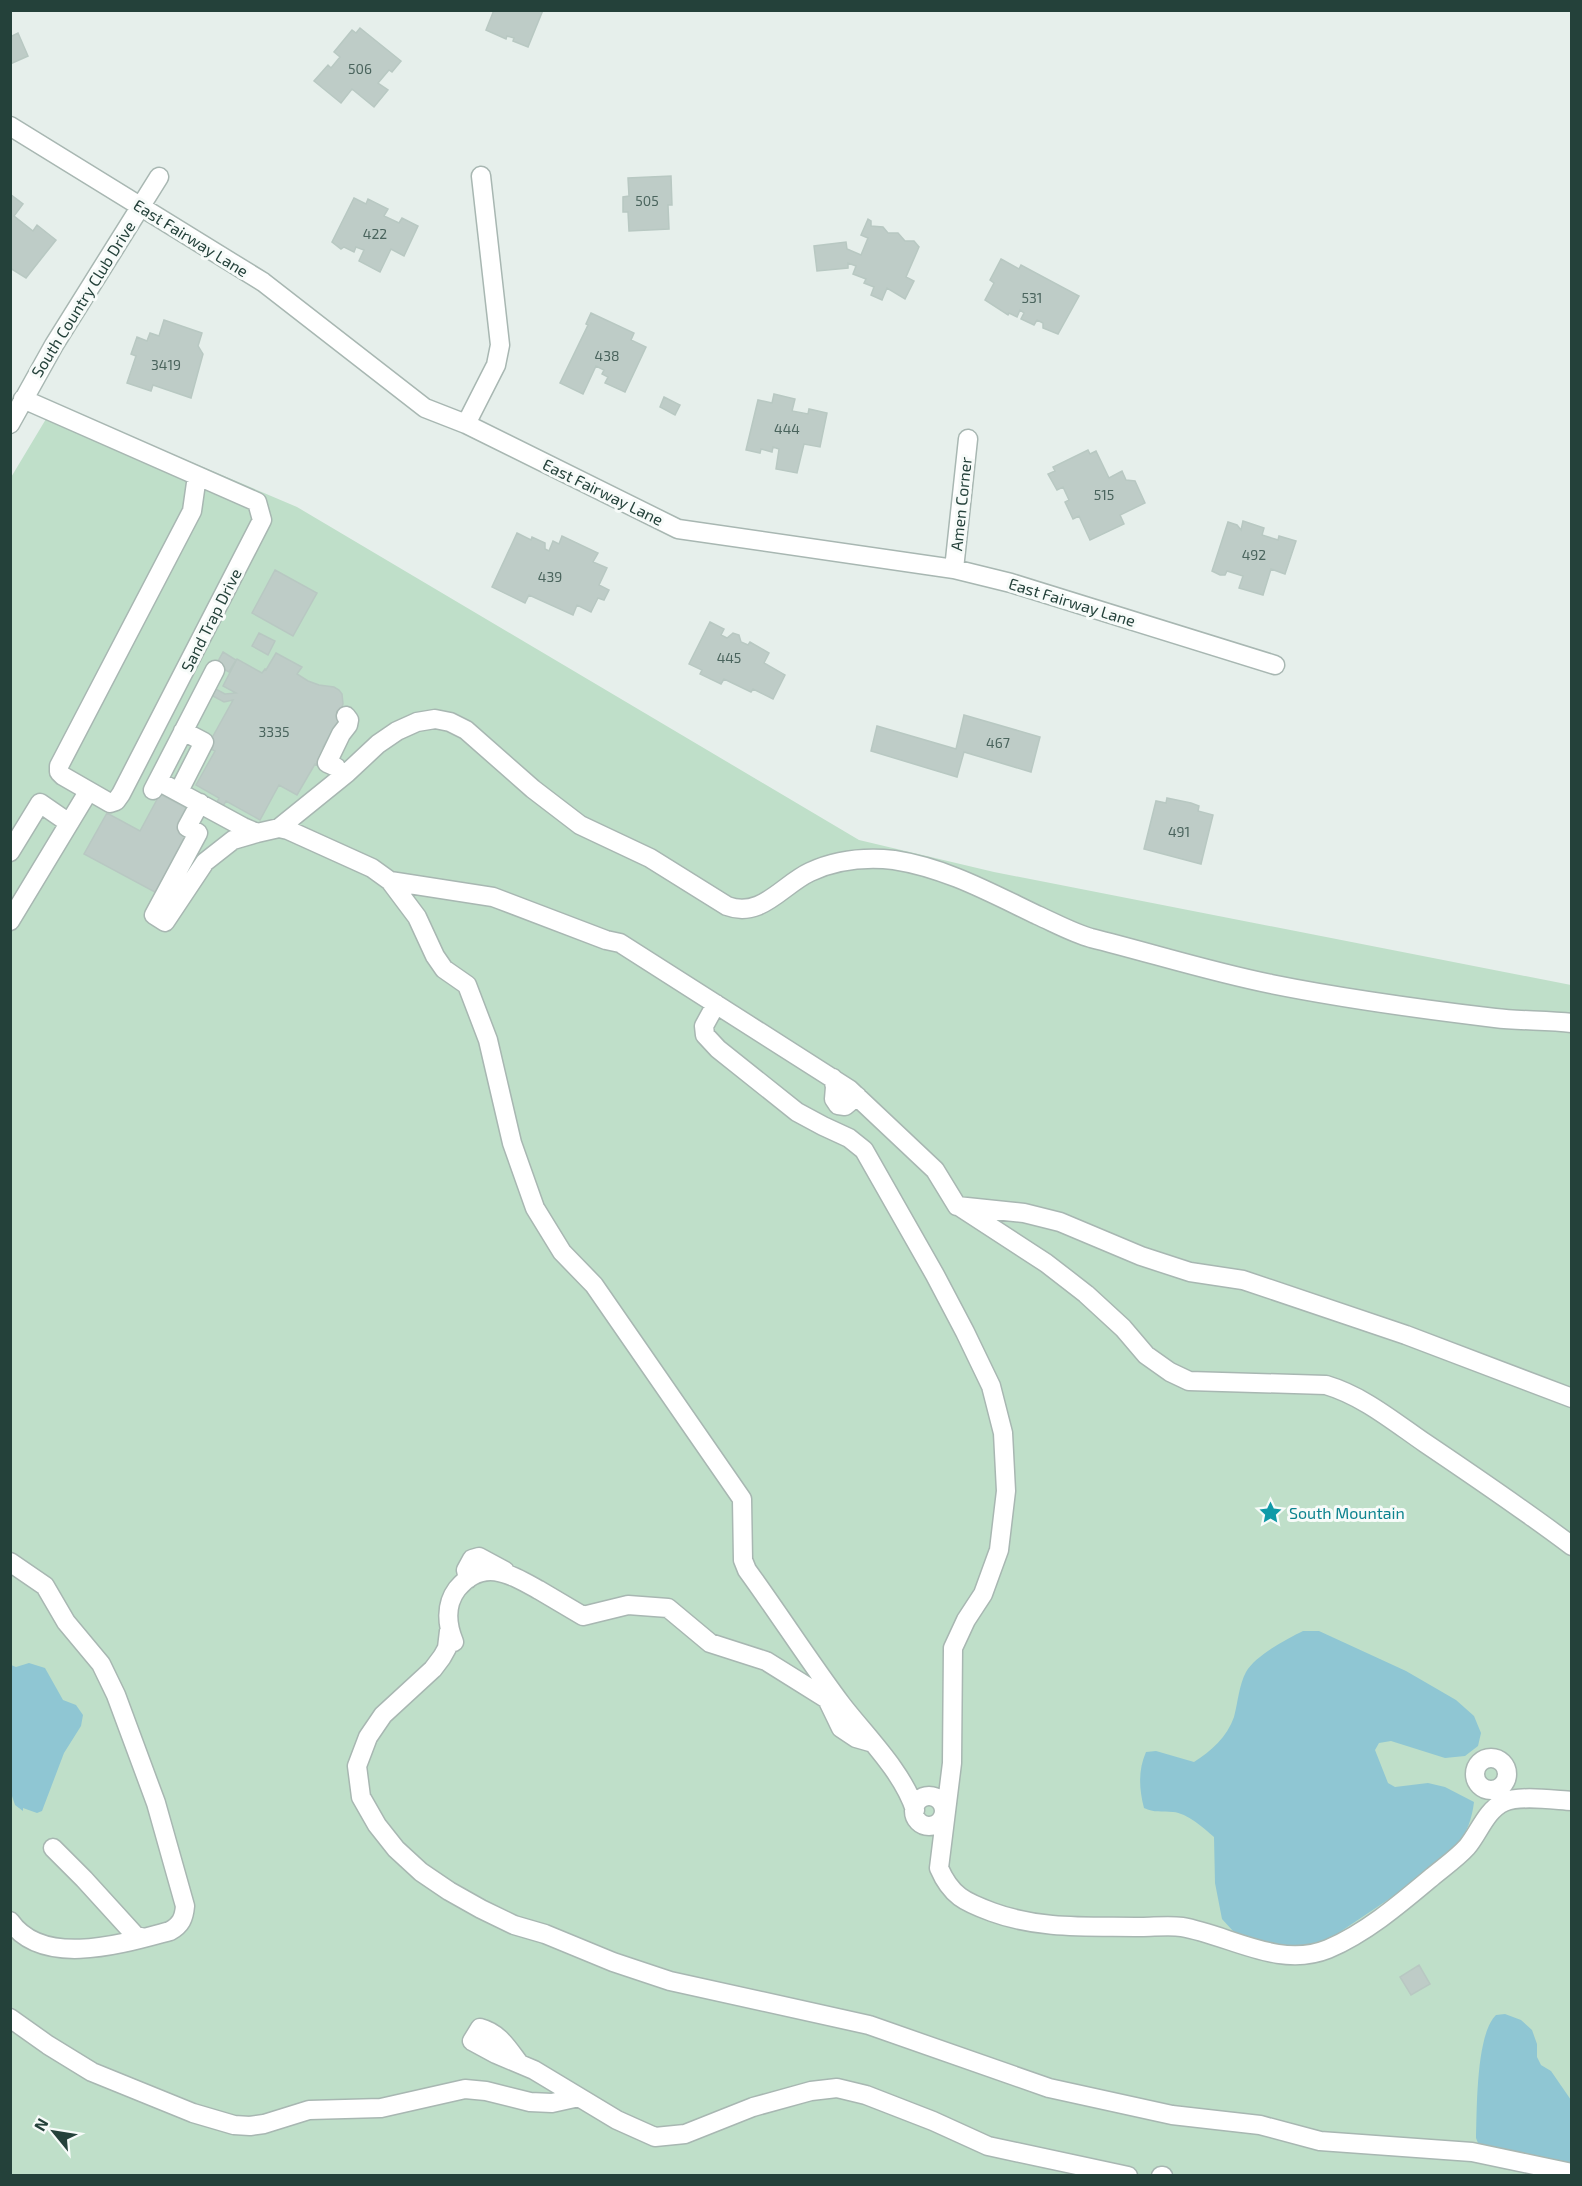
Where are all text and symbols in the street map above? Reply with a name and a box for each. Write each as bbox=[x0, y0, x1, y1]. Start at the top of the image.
house number: 506 bbox=[348, 60, 372, 77]
house number: 505 bbox=[635, 192, 659, 209]
street label: East Fairway Lane bbox=[130, 195, 252, 280]
street label: South Country Club Drive bbox=[27, 217, 138, 380]
house number: 422 bbox=[363, 225, 387, 242]
house number: 531 bbox=[1022, 289, 1042, 306]
house number: 438 bbox=[595, 347, 619, 364]
house number: 3419 bbox=[151, 356, 181, 373]
house number: 444 bbox=[774, 420, 800, 437]
street label: East Fairway Lane bbox=[540, 454, 666, 529]
street label: Amen Corner bbox=[946, 455, 975, 552]
house number: 515 bbox=[1094, 486, 1114, 503]
house number: 492 bbox=[1242, 546, 1266, 563]
street label: Sand Trap Drive bbox=[176, 565, 245, 675]
house number: 439 bbox=[538, 568, 562, 585]
street label: East Fairway Lane bbox=[1007, 573, 1138, 630]
house number: 445 bbox=[717, 649, 741, 666]
house number: 3335 bbox=[259, 723, 289, 740]
house number: 467 bbox=[986, 734, 1010, 751]
house number: 491 bbox=[1168, 823, 1190, 840]
place icon: South Mountain bbox=[1258, 1500, 1284, 1526]
place label: South Mountain bbox=[1289, 1503, 1405, 1522]
north arrow bbox=[24, 2102, 84, 2162]
text: N bbox=[29, 2114, 52, 2134]

